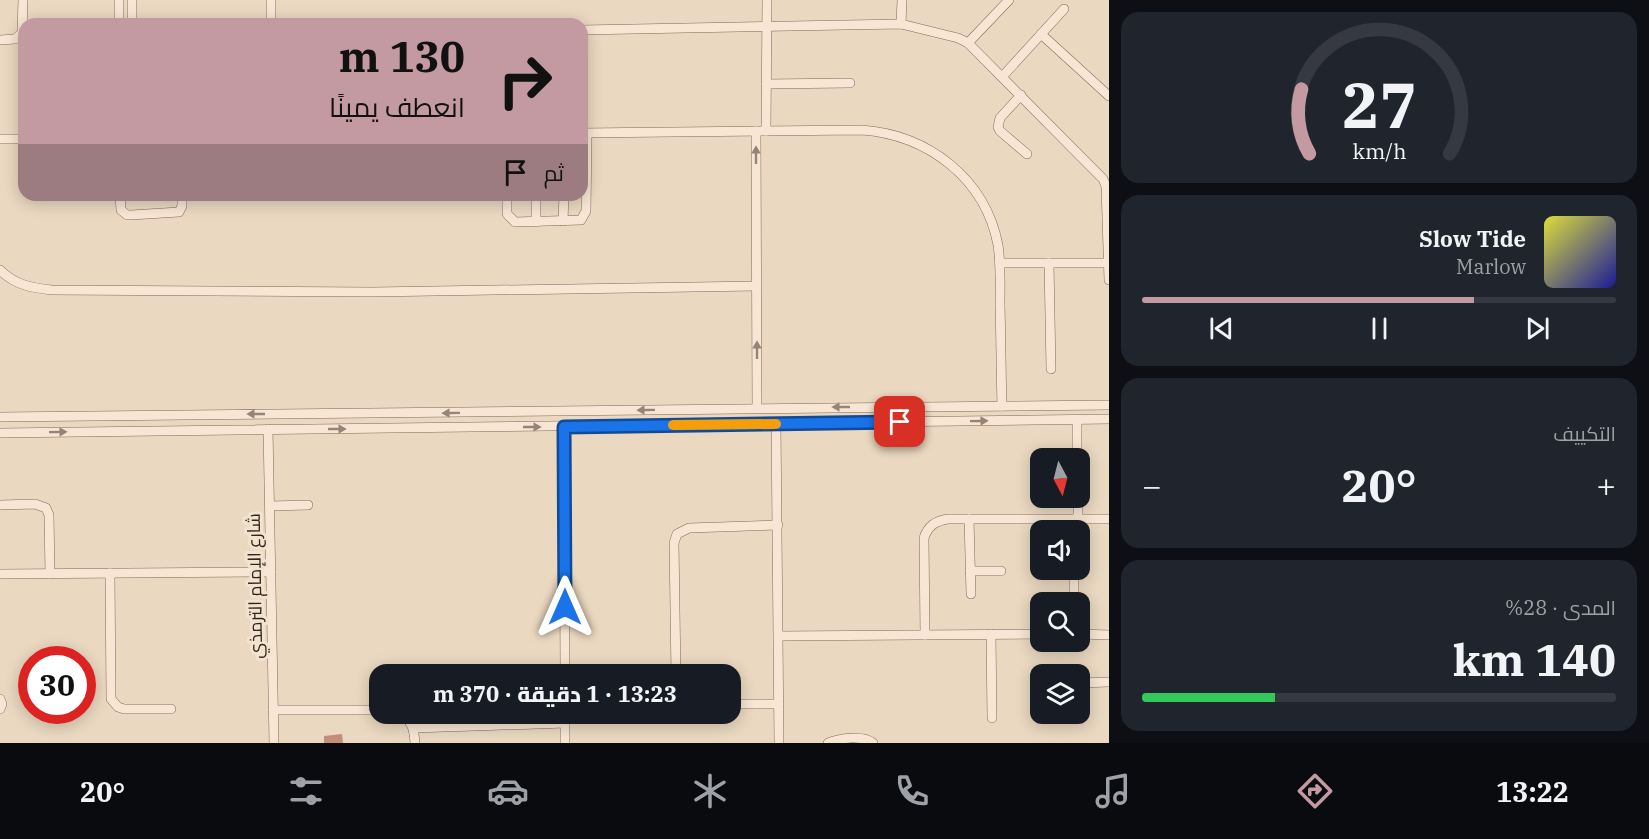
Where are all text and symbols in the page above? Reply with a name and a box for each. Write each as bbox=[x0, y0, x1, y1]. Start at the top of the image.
text: 130 m bbox=[339, 29, 465, 84]
icon: right bbox=[486, 42, 564, 120]
text: 27 bbox=[1342, 65, 1416, 146]
text: انعطف يمينًا bbox=[329, 89, 465, 124]
text: km/h bbox=[1352, 138, 1406, 166]
one-way arrow bbox=[751, 145, 761, 164]
icon: arrive bbox=[499, 156, 532, 189]
text: ثم bbox=[544, 158, 564, 187]
text: Slow Tide bbox=[1419, 224, 1526, 253]
text: Marlow bbox=[1456, 253, 1526, 280]
icon: previous bbox=[1205, 312, 1238, 345]
icon: pause bbox=[1363, 312, 1396, 345]
icon: next bbox=[1521, 312, 1554, 345]
one-way arrow bbox=[752, 340, 762, 359]
pin bbox=[874, 396, 925, 447]
one-way arrow bbox=[831, 402, 850, 412]
one-way arrow bbox=[636, 405, 655, 415]
icon: arrive bbox=[883, 405, 916, 438]
one-way arrow bbox=[441, 408, 460, 417]
one-way arrow bbox=[246, 409, 265, 419]
one-way arrow bbox=[970, 416, 989, 426]
text: التكييف bbox=[1553, 420, 1616, 447]
one-way arrow bbox=[523, 422, 542, 432]
one-way arrow bbox=[328, 424, 347, 434]
one-way arrow bbox=[49, 427, 68, 437]
north arrow bbox=[1030, 448, 1090, 508]
map controls bbox=[1030, 448, 1090, 724]
text: 20° bbox=[1341, 456, 1417, 514]
text: − bbox=[1142, 464, 1162, 507]
text: + bbox=[1596, 464, 1616, 507]
street label: شارع الإمام الترمذي bbox=[242, 513, 270, 659]
button: sound bbox=[1030, 520, 1090, 580]
position arrow bbox=[533, 575, 597, 639]
button: search bbox=[1030, 592, 1090, 652]
text: المدى · 28% bbox=[1505, 594, 1616, 621]
text: 140 km bbox=[1453, 630, 1616, 688]
speed limit sign: 30 bbox=[18, 646, 96, 724]
button: layers bbox=[1030, 664, 1090, 724]
text: 13:23 · 1 دقيقة · 370 m bbox=[433, 679, 677, 708]
icon: filters bbox=[285, 770, 327, 812]
icon: car bbox=[487, 770, 529, 812]
icon: climate bbox=[689, 770, 731, 812]
icon: phone bbox=[891, 770, 933, 812]
icon: music bbox=[1092, 770, 1134, 812]
icon: directions bbox=[1294, 770, 1336, 812]
text: 20° bbox=[80, 774, 125, 809]
text: 13:22 bbox=[1496, 774, 1569, 809]

